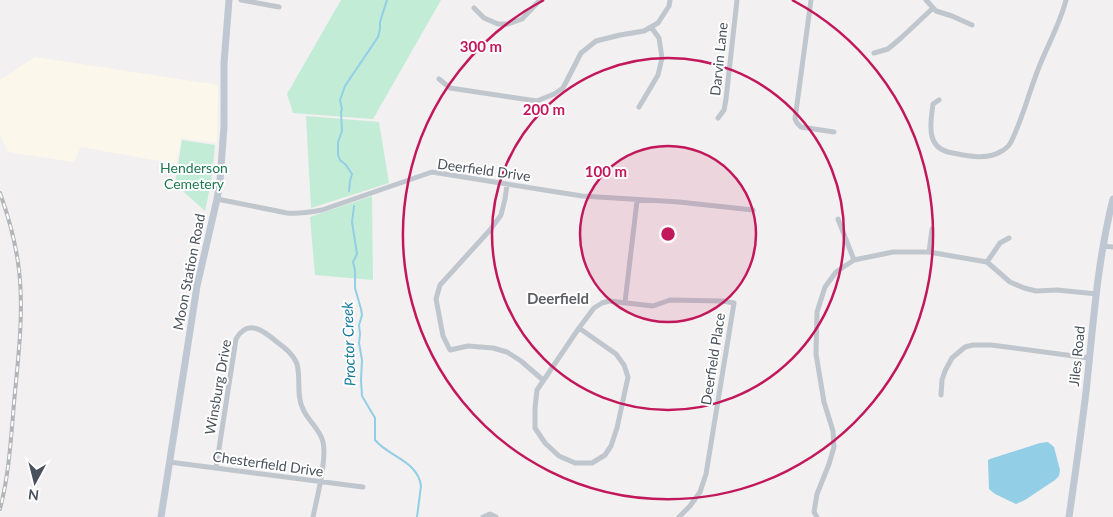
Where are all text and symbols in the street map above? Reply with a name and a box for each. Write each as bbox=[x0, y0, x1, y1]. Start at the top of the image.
street label: Darvin Lane bbox=[706, 21, 731, 97]
text: 300 m bbox=[460, 37, 502, 55]
text: 200 m bbox=[523, 100, 565, 118]
street label: Deerfield Drive bbox=[436, 155, 532, 184]
park label: Henderson Cemetery bbox=[160, 159, 228, 192]
text: 100 m bbox=[585, 162, 627, 180]
street label: Moon Station Road bbox=[169, 212, 208, 332]
centre of rings bbox=[659, 225, 677, 243]
district label: Deerfield bbox=[527, 289, 589, 307]
water label: Proctor Creek bbox=[337, 301, 358, 387]
street label: Deerfield Place bbox=[697, 312, 728, 406]
street label: Jiles Road bbox=[1065, 325, 1088, 387]
street label: Winsburg Drive bbox=[201, 338, 234, 436]
street label: Chesterfield Drive bbox=[212, 447, 325, 480]
north arrow bbox=[10, 457, 60, 507]
text: N bbox=[27, 486, 40, 504]

